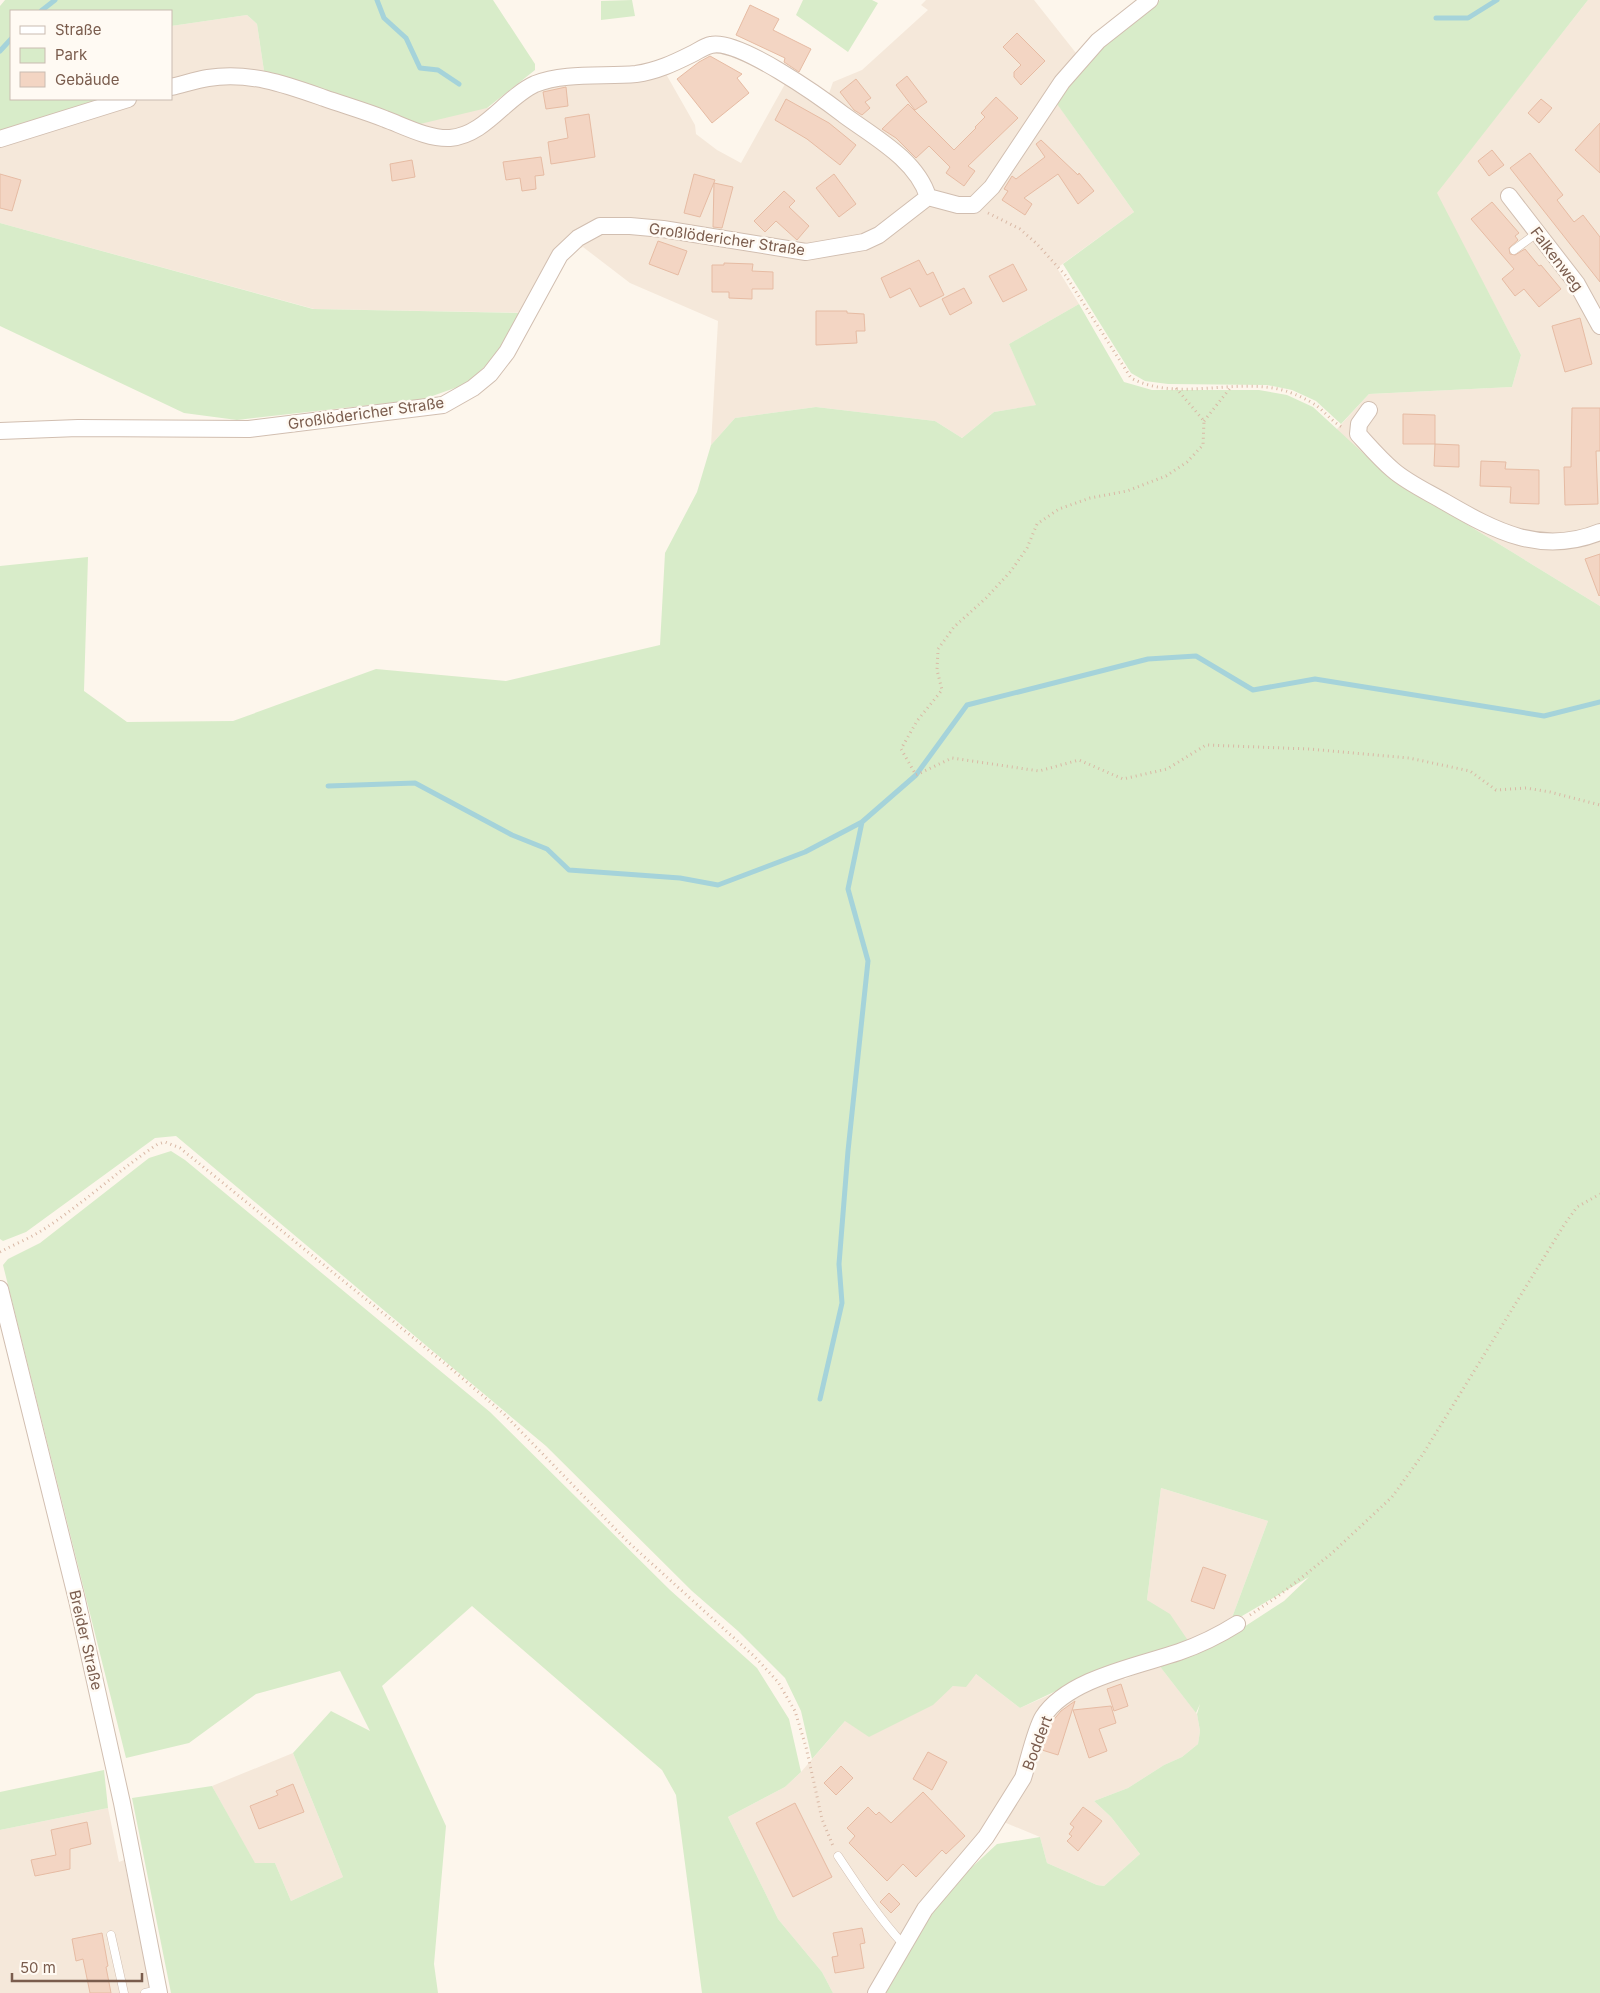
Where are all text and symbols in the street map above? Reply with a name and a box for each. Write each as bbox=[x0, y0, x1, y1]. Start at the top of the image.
legend bbox=[10, 10, 172, 100]
text: Straße bbox=[55, 20, 102, 39]
text: Park bbox=[55, 45, 88, 64]
text: Gebäude bbox=[55, 70, 120, 89]
street label: Großlödericher Straße bbox=[648, 219, 806, 259]
street label: Falkenweg bbox=[1527, 223, 1587, 295]
street label: Großlödericher Straße bbox=[287, 393, 445, 433]
street label: Breider Straße bbox=[65, 1588, 107, 1692]
street label: Boddert bbox=[1018, 1713, 1056, 1773]
scale bar bbox=[12, 1950, 142, 1982]
text: 50 m bbox=[20, 1958, 56, 1977]

